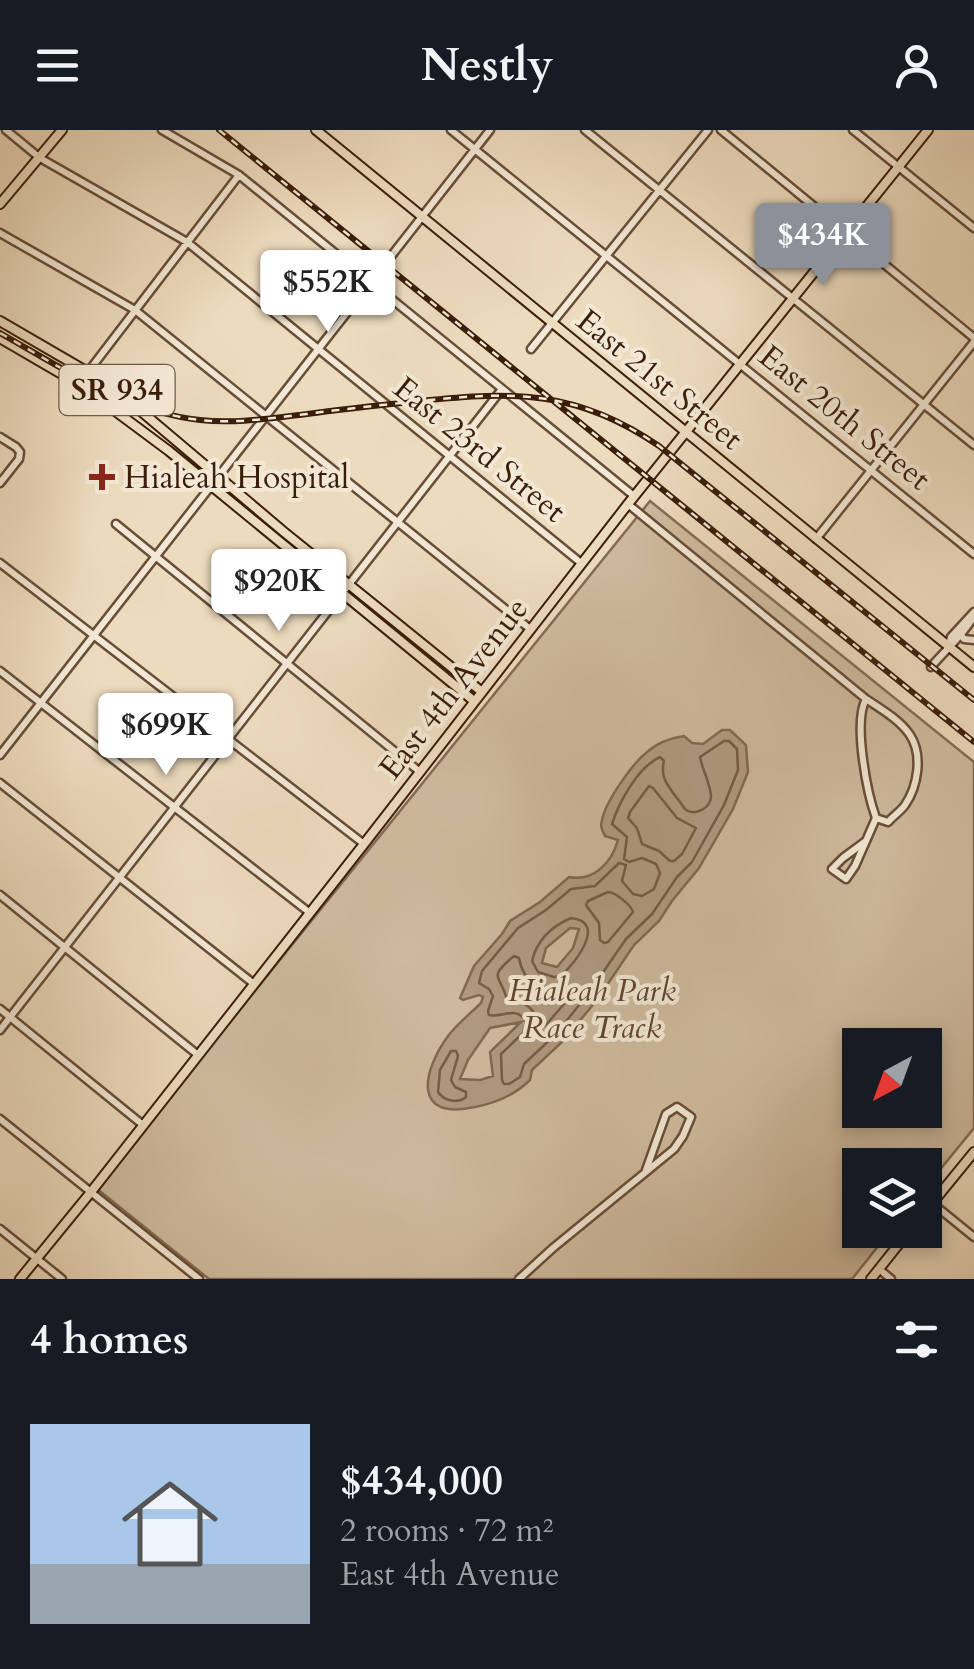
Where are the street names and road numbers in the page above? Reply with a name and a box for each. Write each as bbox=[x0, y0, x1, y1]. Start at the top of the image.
street label: East 21st Street bbox=[567, 299, 752, 460]
street label: East 20th Street bbox=[749, 335, 939, 501]
road number: SR 934 bbox=[59, 365, 174, 415]
street label: East 23rd Street bbox=[384, 367, 575, 533]
street label: East 4th Avenue bbox=[369, 589, 539, 789]

